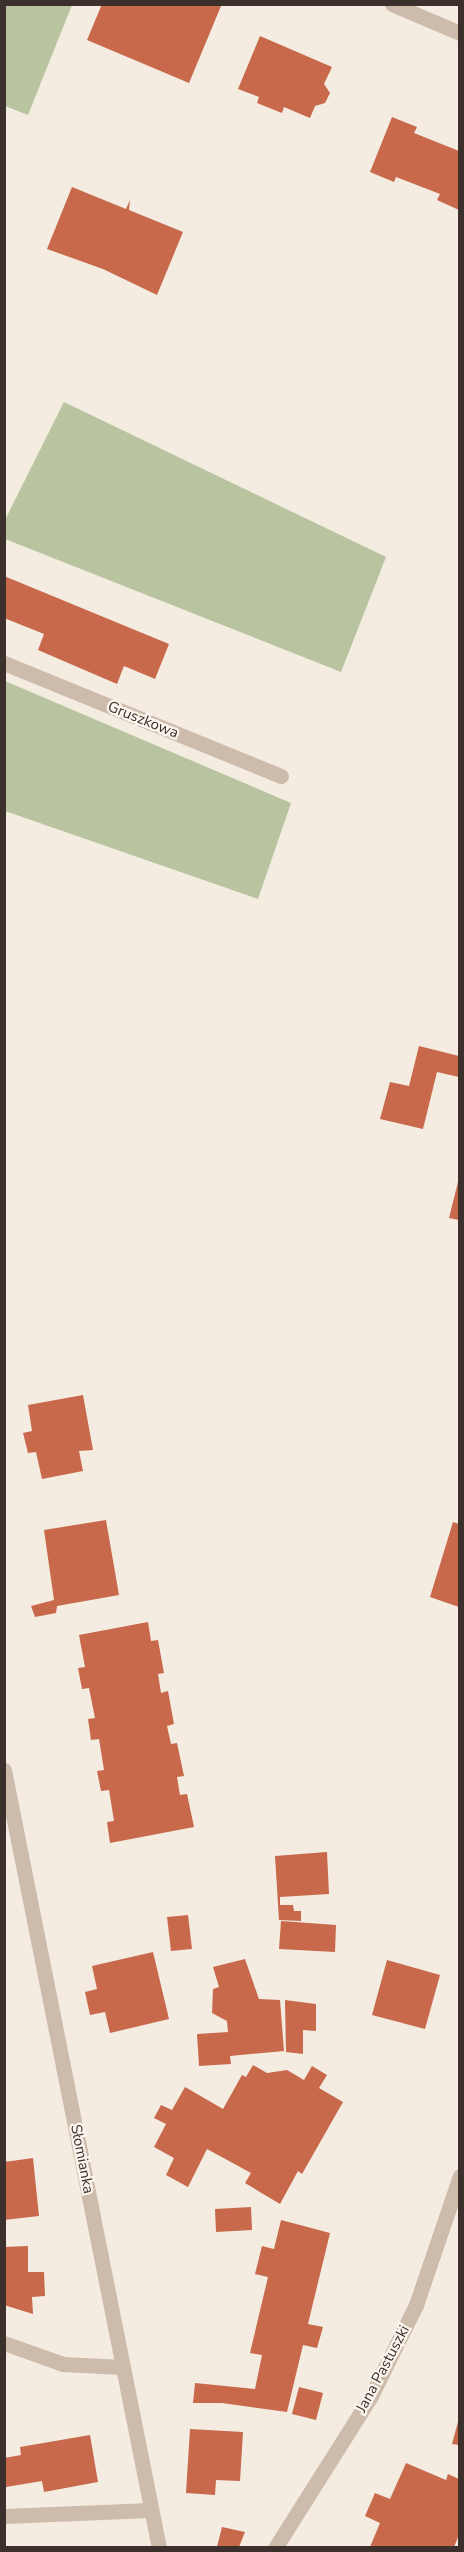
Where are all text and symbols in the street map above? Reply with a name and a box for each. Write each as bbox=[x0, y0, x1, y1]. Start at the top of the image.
street label: Gruszkowa bbox=[105, 698, 181, 742]
street label: Słomianka bbox=[66, 2123, 98, 2195]
street label: Jana Pastuszki bbox=[352, 2322, 414, 2416]

